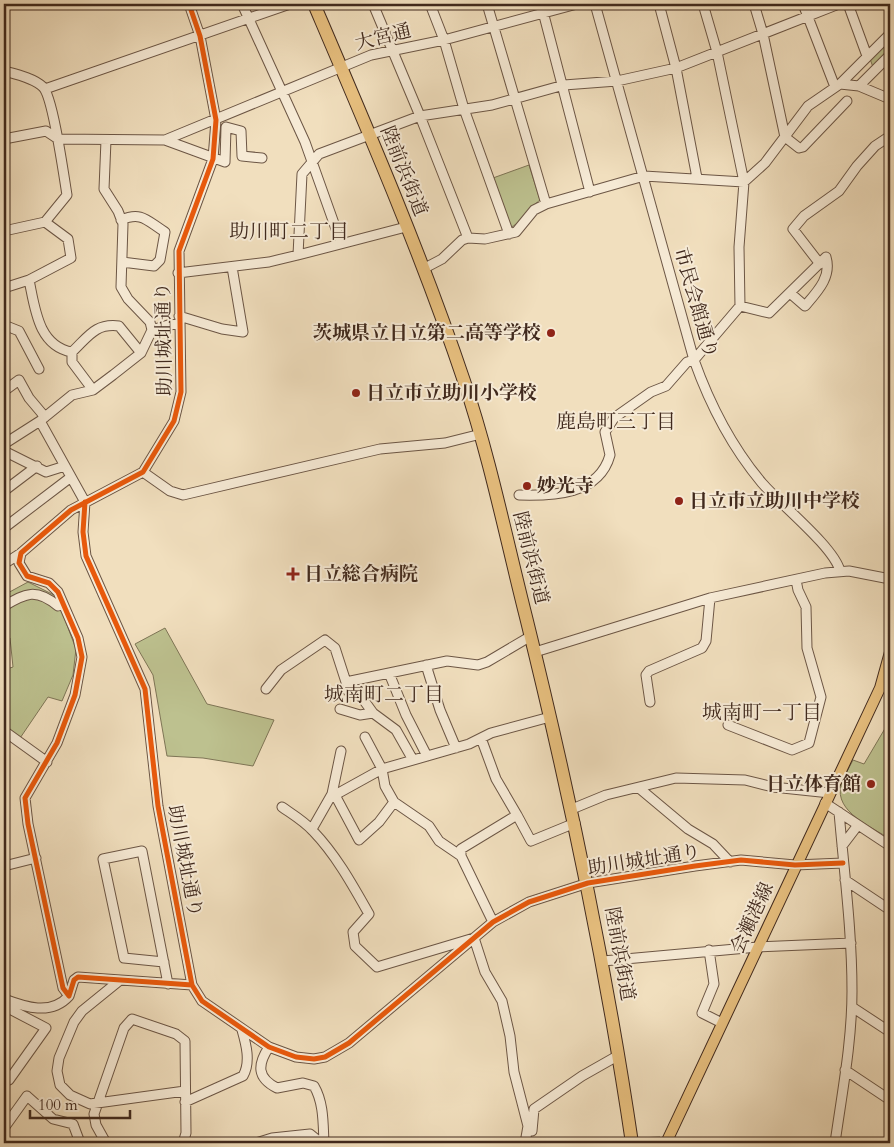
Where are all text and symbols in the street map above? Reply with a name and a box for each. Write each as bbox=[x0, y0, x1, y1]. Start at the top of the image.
street label: 大宮通 bbox=[352, 17, 414, 57]
street label: 陸前浜街道 bbox=[374, 122, 434, 220]
district label: 助川町二丁目 bbox=[229, 218, 349, 245]
street label: 市民会館通り bbox=[668, 245, 724, 361]
street label: 助川城址通り bbox=[150, 282, 178, 396]
place label: 茨城県立日立第二高等学校 bbox=[313, 320, 541, 346]
marker: 茨城県立日立第二高等学校 bbox=[545, 327, 557, 339]
place label: 日立市立助川小学校 bbox=[366, 380, 537, 406]
marker: 日立市立助川小学校 bbox=[350, 387, 362, 399]
district label: 鹿島町三丁目 bbox=[556, 408, 676, 435]
place label: 妙光寺 bbox=[537, 473, 594, 499]
marker: 妙光寺 bbox=[521, 480, 533, 492]
place label: 日立市立助川中学校 bbox=[689, 488, 860, 514]
marker: 日立市立助川中学校 bbox=[673, 495, 685, 507]
street label: 陸前浜街道 bbox=[507, 509, 555, 607]
place label: 日立総合病院 bbox=[304, 561, 418, 587]
marker: 日立総合病院 bbox=[286, 567, 300, 581]
district label: 城南町二丁目 bbox=[324, 681, 444, 708]
district label: 城南町一丁目 bbox=[702, 699, 822, 726]
place label: 日立体育館 bbox=[766, 771, 861, 797]
marker: 日立体育館 bbox=[865, 778, 877, 790]
street label: 助川城址通り bbox=[161, 803, 209, 919]
street label: 助川城址通り bbox=[586, 838, 702, 882]
street label: 会瀬港線 bbox=[724, 878, 780, 958]
street label: 陸前浜街道 bbox=[599, 905, 641, 1003]
scale bar bbox=[30, 1087, 130, 1119]
text: 100 m bbox=[38, 1095, 78, 1115]

